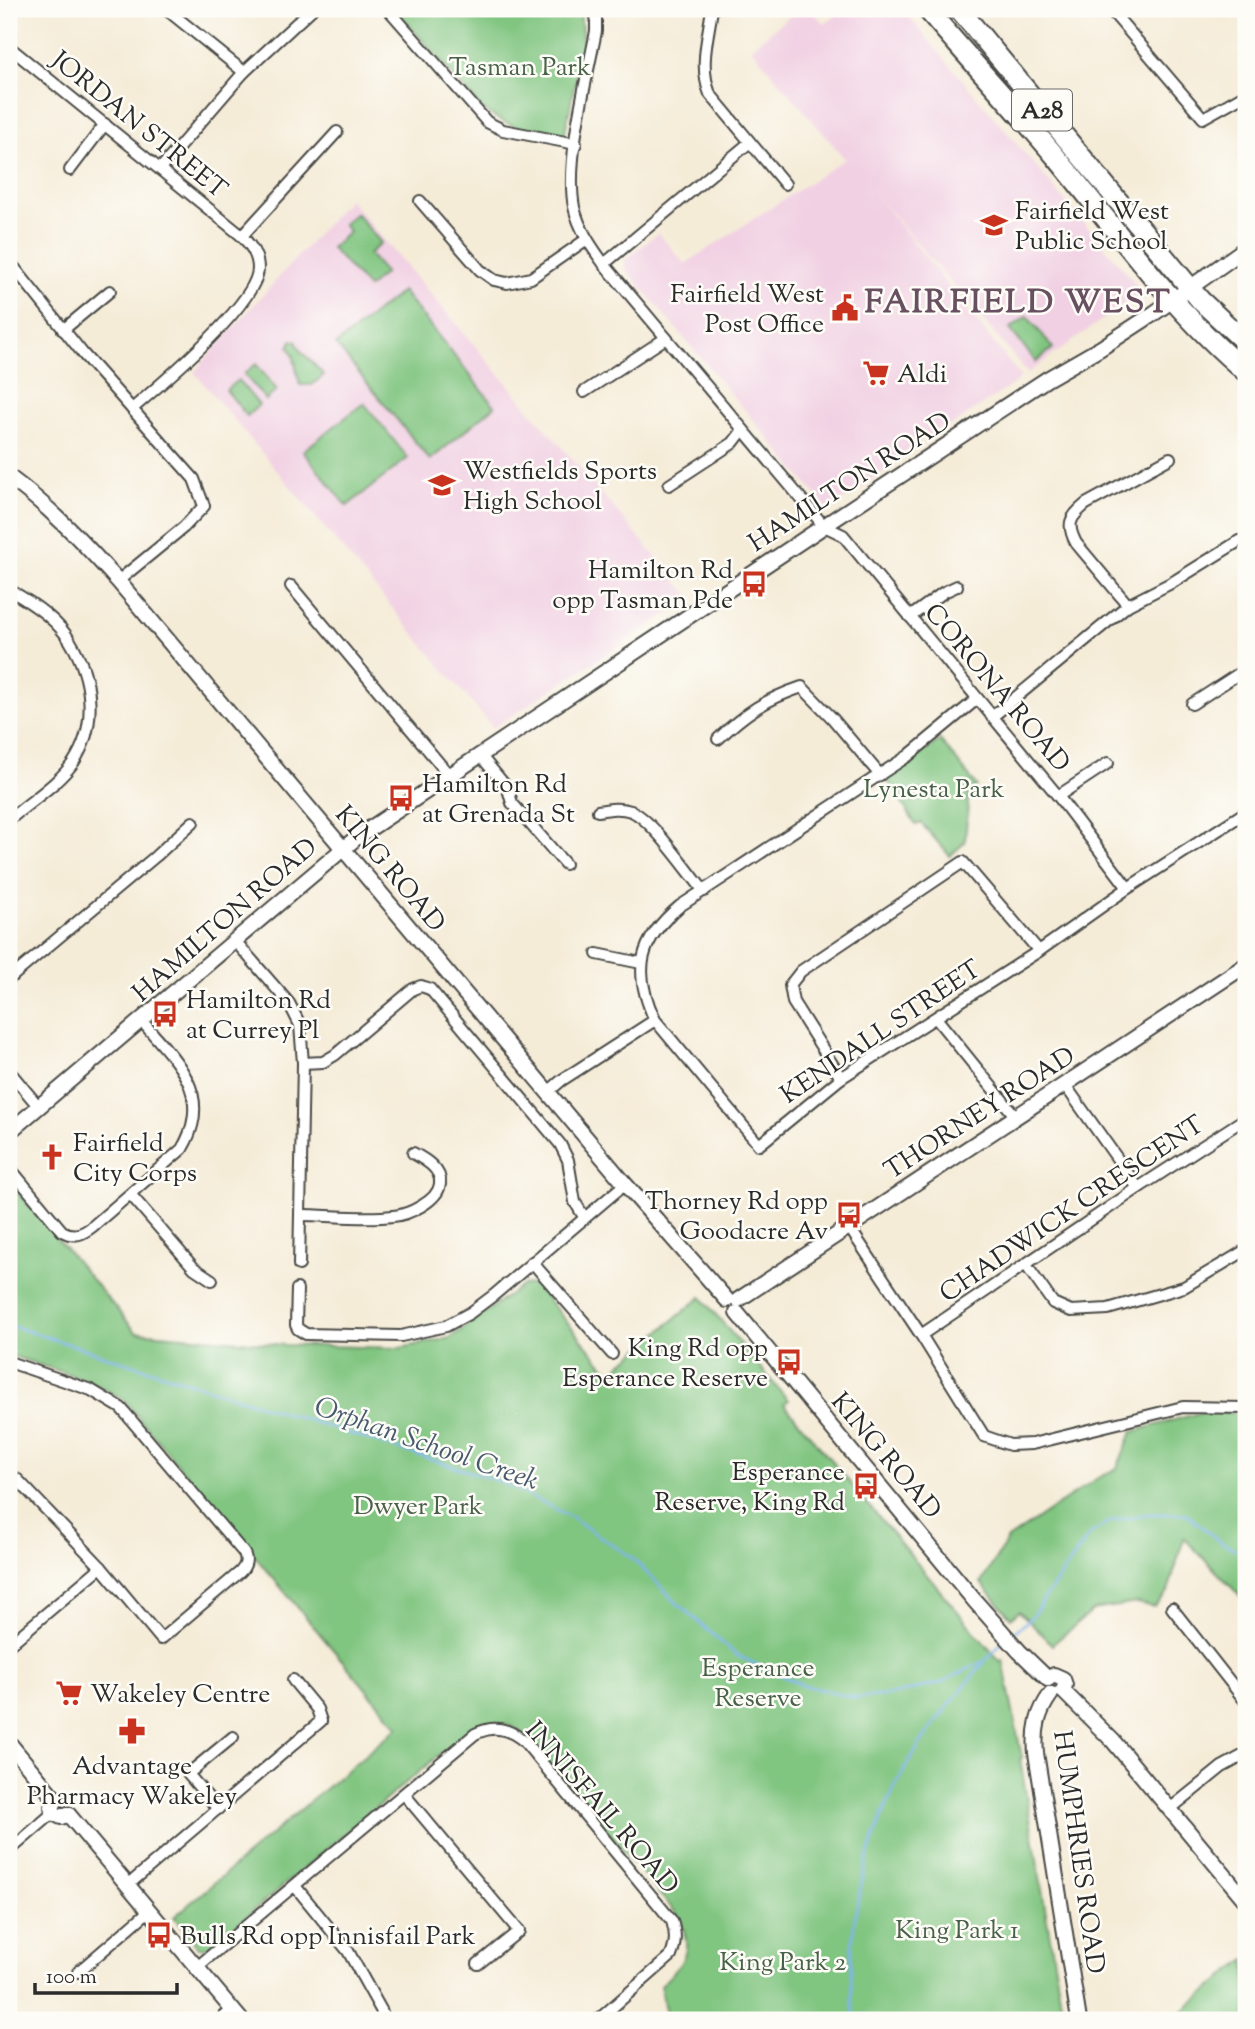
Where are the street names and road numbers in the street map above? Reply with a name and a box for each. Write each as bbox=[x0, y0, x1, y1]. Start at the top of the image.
street label: JORDAN STREET bbox=[41, 42, 234, 209]
road number: A28 bbox=[1012, 90, 1072, 130]
street label: HAMILTON ROAD bbox=[742, 404, 959, 562]
street label: CORONA ROAD bbox=[914, 596, 1078, 781]
street label: KING ROAD bbox=[325, 798, 453, 941]
street label: HAMILTON ROAD bbox=[125, 830, 326, 1012]
street label: KENDALL STREET bbox=[774, 952, 989, 1114]
street label: THORNEY ROAD bbox=[878, 1038, 1083, 1190]
street label: CHADWICK CRESCENT bbox=[933, 1107, 1212, 1313]
street label: KING ROAD bbox=[821, 1385, 949, 1528]
street label: INNISFAIL ROAD bbox=[516, 1714, 687, 1903]
street label: HUMPHRIES ROAD bbox=[1042, 1728, 1113, 1976]

